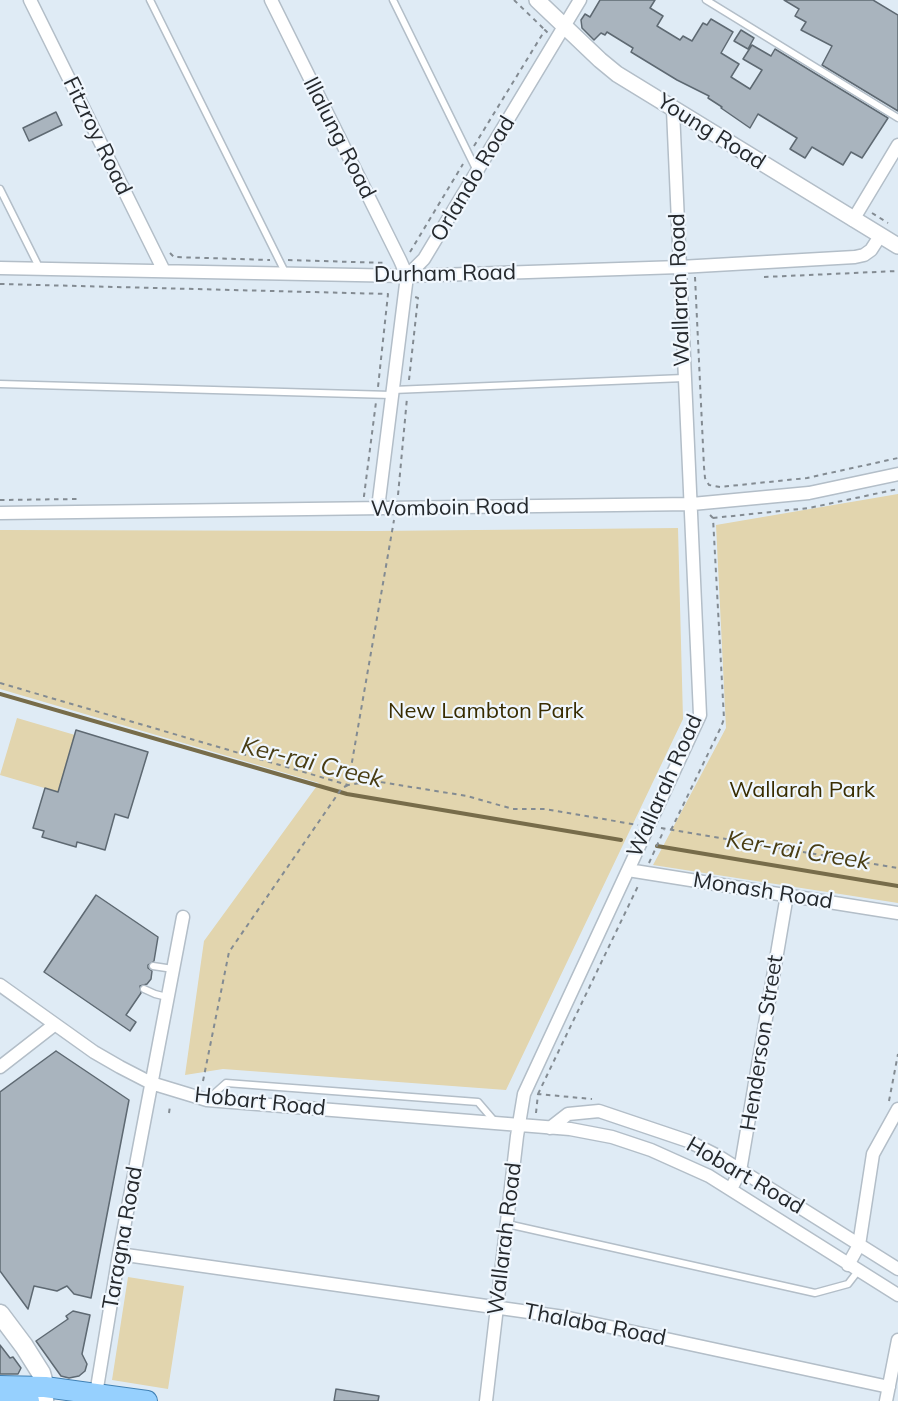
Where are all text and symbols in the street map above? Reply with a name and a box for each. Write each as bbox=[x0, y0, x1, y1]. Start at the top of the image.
street label: Fitzroy Road bbox=[57, 73, 137, 199]
street label: Illalung Road bbox=[297, 73, 381, 203]
street label: Young Road bbox=[652, 88, 770, 176]
street label: Orlando Road bbox=[425, 111, 521, 247]
street label: Wallarah Road bbox=[664, 213, 696, 367]
street label: Durham Road bbox=[374, 260, 516, 288]
street label: Womboin Road bbox=[370, 493, 530, 523]
park label: New Lambton Park bbox=[388, 698, 584, 724]
street label: Wallarah Road bbox=[622, 710, 708, 862]
water label: Ker-rai Creek bbox=[238, 732, 386, 794]
park label: Wallarah Park bbox=[729, 777, 875, 803]
water label: Ker-rai Creek bbox=[724, 825, 872, 877]
street label: Monash Road bbox=[691, 867, 835, 915]
street label: Henderson Street bbox=[735, 953, 789, 1133]
street label: Hobart Road bbox=[193, 1082, 327, 1122]
street label: Hobart Road bbox=[681, 1132, 809, 1220]
street label: Wallarah Road bbox=[483, 1161, 527, 1317]
street label: Taragna Road bbox=[97, 1164, 149, 1312]
street label: Thalaba Road bbox=[522, 1298, 668, 1352]

